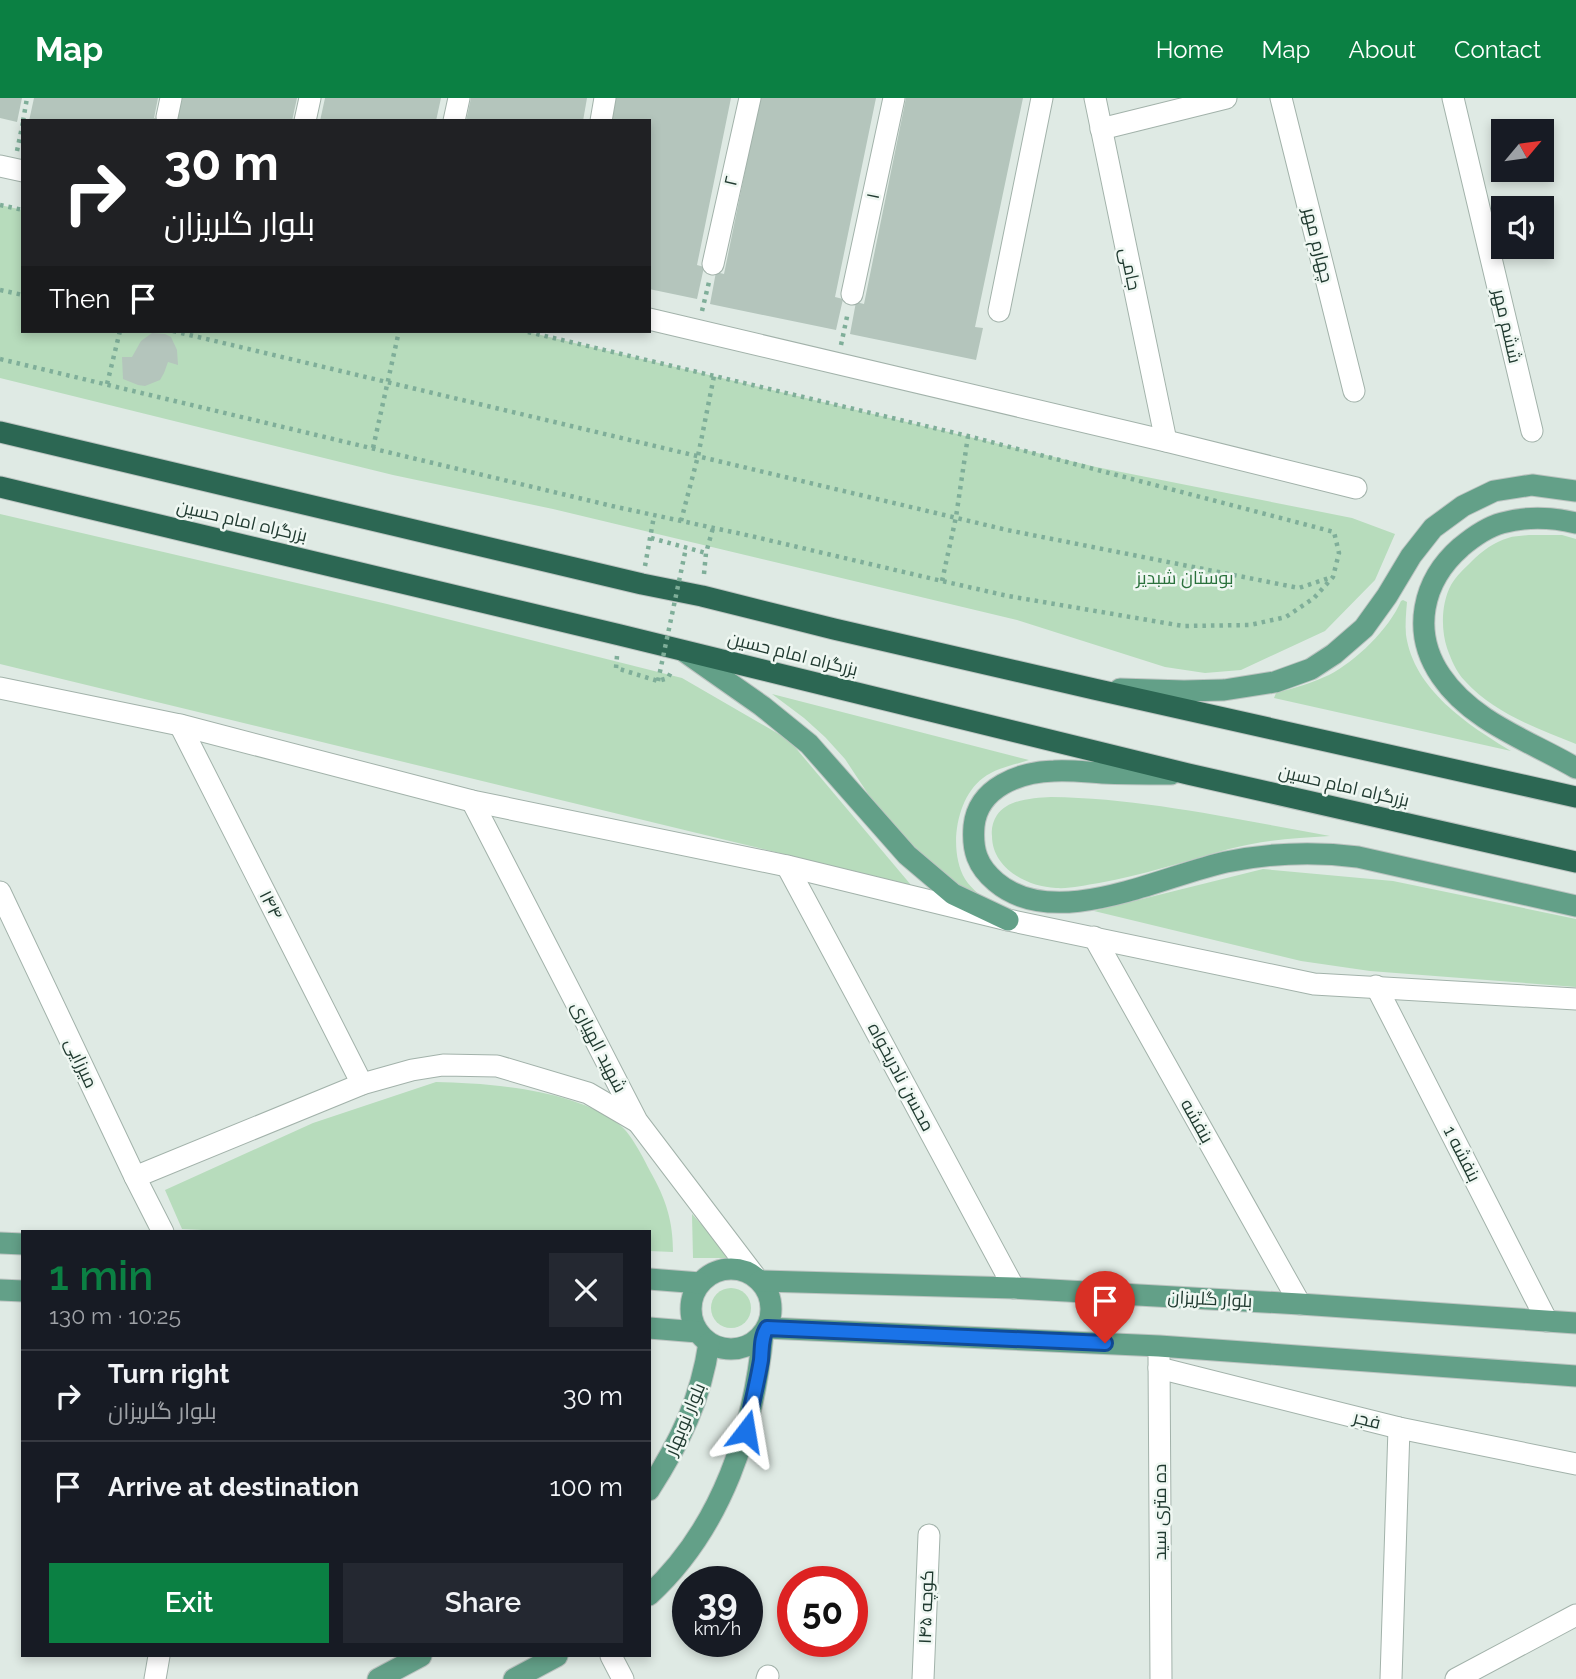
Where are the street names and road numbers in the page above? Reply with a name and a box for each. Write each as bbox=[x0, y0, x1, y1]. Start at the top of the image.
street label: ۲ bbox=[719, 174, 742, 188]
street label: ۱ bbox=[862, 191, 883, 201]
street label: چهارم مهر bbox=[1297, 204, 1338, 285]
street label: جامی bbox=[1115, 246, 1145, 292]
street label: ششم مهر bbox=[1487, 286, 1526, 366]
street label: بزرگراه امام حسین bbox=[174, 495, 309, 548]
street label: بزرگراه امام حسین bbox=[725, 627, 860, 682]
street label: بزرگراه امام حسین bbox=[1276, 760, 1411, 813]
street label: ۱۴۴ bbox=[255, 887, 288, 923]
street label: شهید الهیاری bbox=[567, 998, 631, 1096]
street label: محسن نادریخواه bbox=[863, 1019, 939, 1135]
street label: میرزایی bbox=[60, 1035, 102, 1091]
street label: بنفشه bbox=[1177, 1095, 1218, 1147]
street label: بنفشه 1 bbox=[1440, 1122, 1485, 1185]
street label: بلوار گلریزان bbox=[1167, 1286, 1253, 1312]
street label: بلوار نوبهار bbox=[659, 1379, 710, 1460]
street label: فجر bbox=[1350, 1406, 1383, 1434]
street label: ده متری سید bbox=[1149, 1464, 1171, 1560]
street label: کوچه ۱۴۵ bbox=[914, 1570, 939, 1644]

